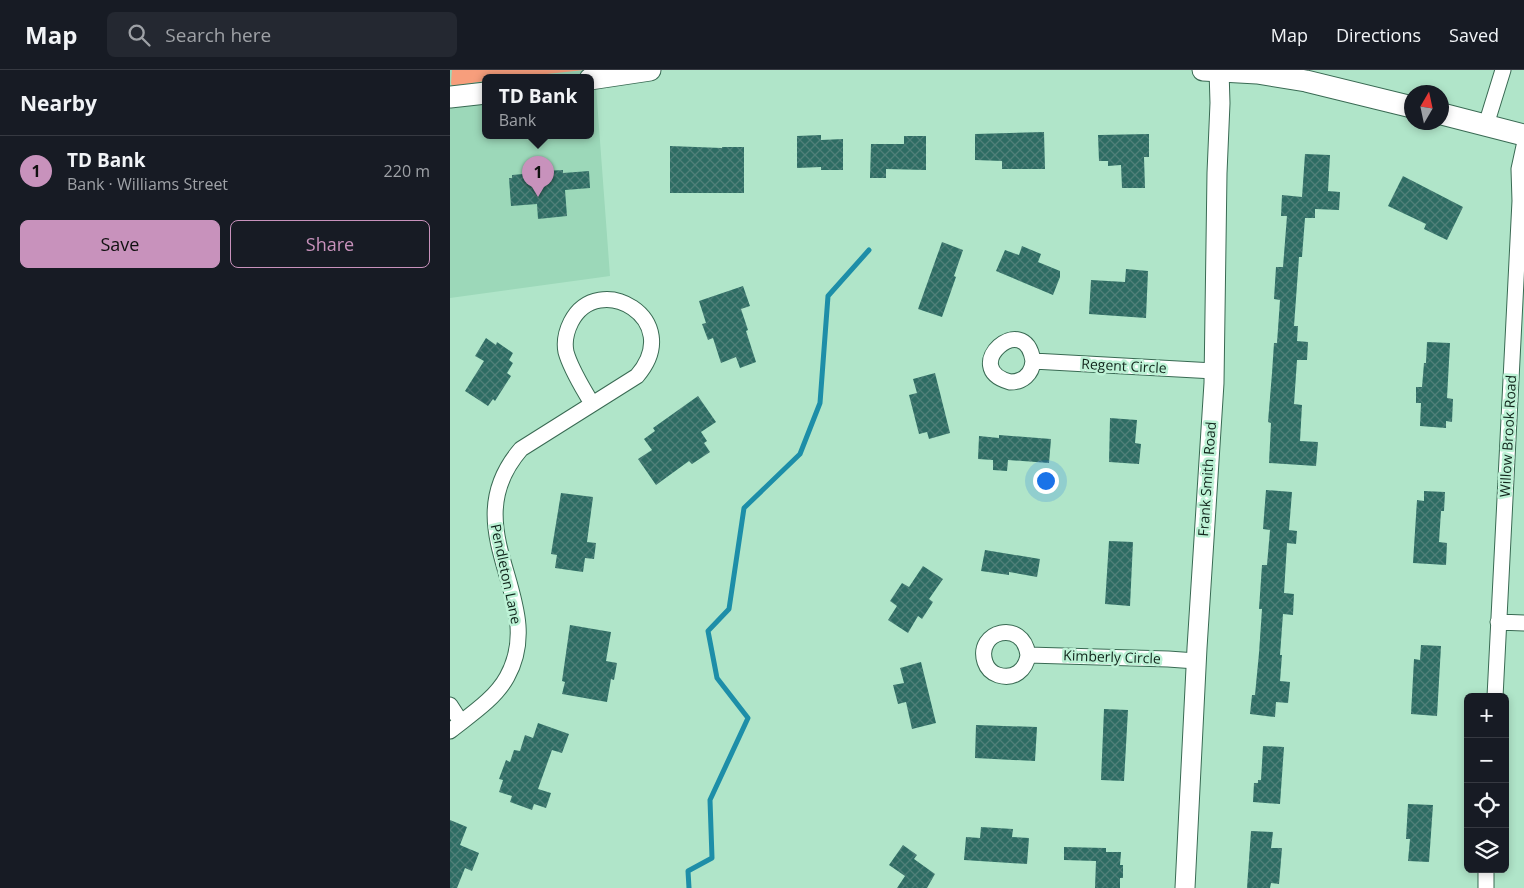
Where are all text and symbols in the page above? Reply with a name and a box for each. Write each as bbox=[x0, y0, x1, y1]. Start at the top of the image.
search box bbox=[107, 12, 457, 57]
text: Map bbox=[25, 18, 77, 51]
icon: search bbox=[125, 21, 153, 49]
text: Search here bbox=[165, 22, 271, 48]
text: Map bbox=[1271, 23, 1308, 47]
text: Directions bbox=[1336, 23, 1421, 47]
text: Saved bbox=[1449, 23, 1499, 47]
popup bbox=[482, 74, 594, 139]
text: TD Bank bbox=[499, 83, 577, 109]
north arrow bbox=[1404, 85, 1449, 130]
text: Nearby bbox=[20, 89, 97, 117]
text: Bank bbox=[499, 109, 536, 131]
text: TD Bank bbox=[67, 147, 146, 173]
pin: 1 bbox=[522, 156, 554, 197]
text: 1 bbox=[31, 160, 41, 182]
text: 220 m bbox=[384, 160, 430, 182]
text: Bank · Williams Street bbox=[67, 173, 228, 195]
button: Save bbox=[20, 220, 220, 268]
button: Share bbox=[230, 220, 430, 268]
street label: Regent Circle bbox=[1081, 354, 1167, 377]
street label: Willow Brook Road bbox=[1495, 374, 1520, 498]
street label: Frank Smith Road bbox=[1193, 421, 1220, 537]
your location bbox=[1033, 468, 1059, 494]
street label: Pendleton Lane bbox=[487, 522, 526, 626]
street label: Kimberly Circle bbox=[1063, 645, 1161, 668]
map controls bbox=[1464, 693, 1509, 873]
button: + bbox=[1464, 693, 1509, 738]
button: − bbox=[1464, 738, 1509, 783]
button: locate bbox=[1464, 783, 1509, 828]
button: layers bbox=[1464, 828, 1509, 873]

